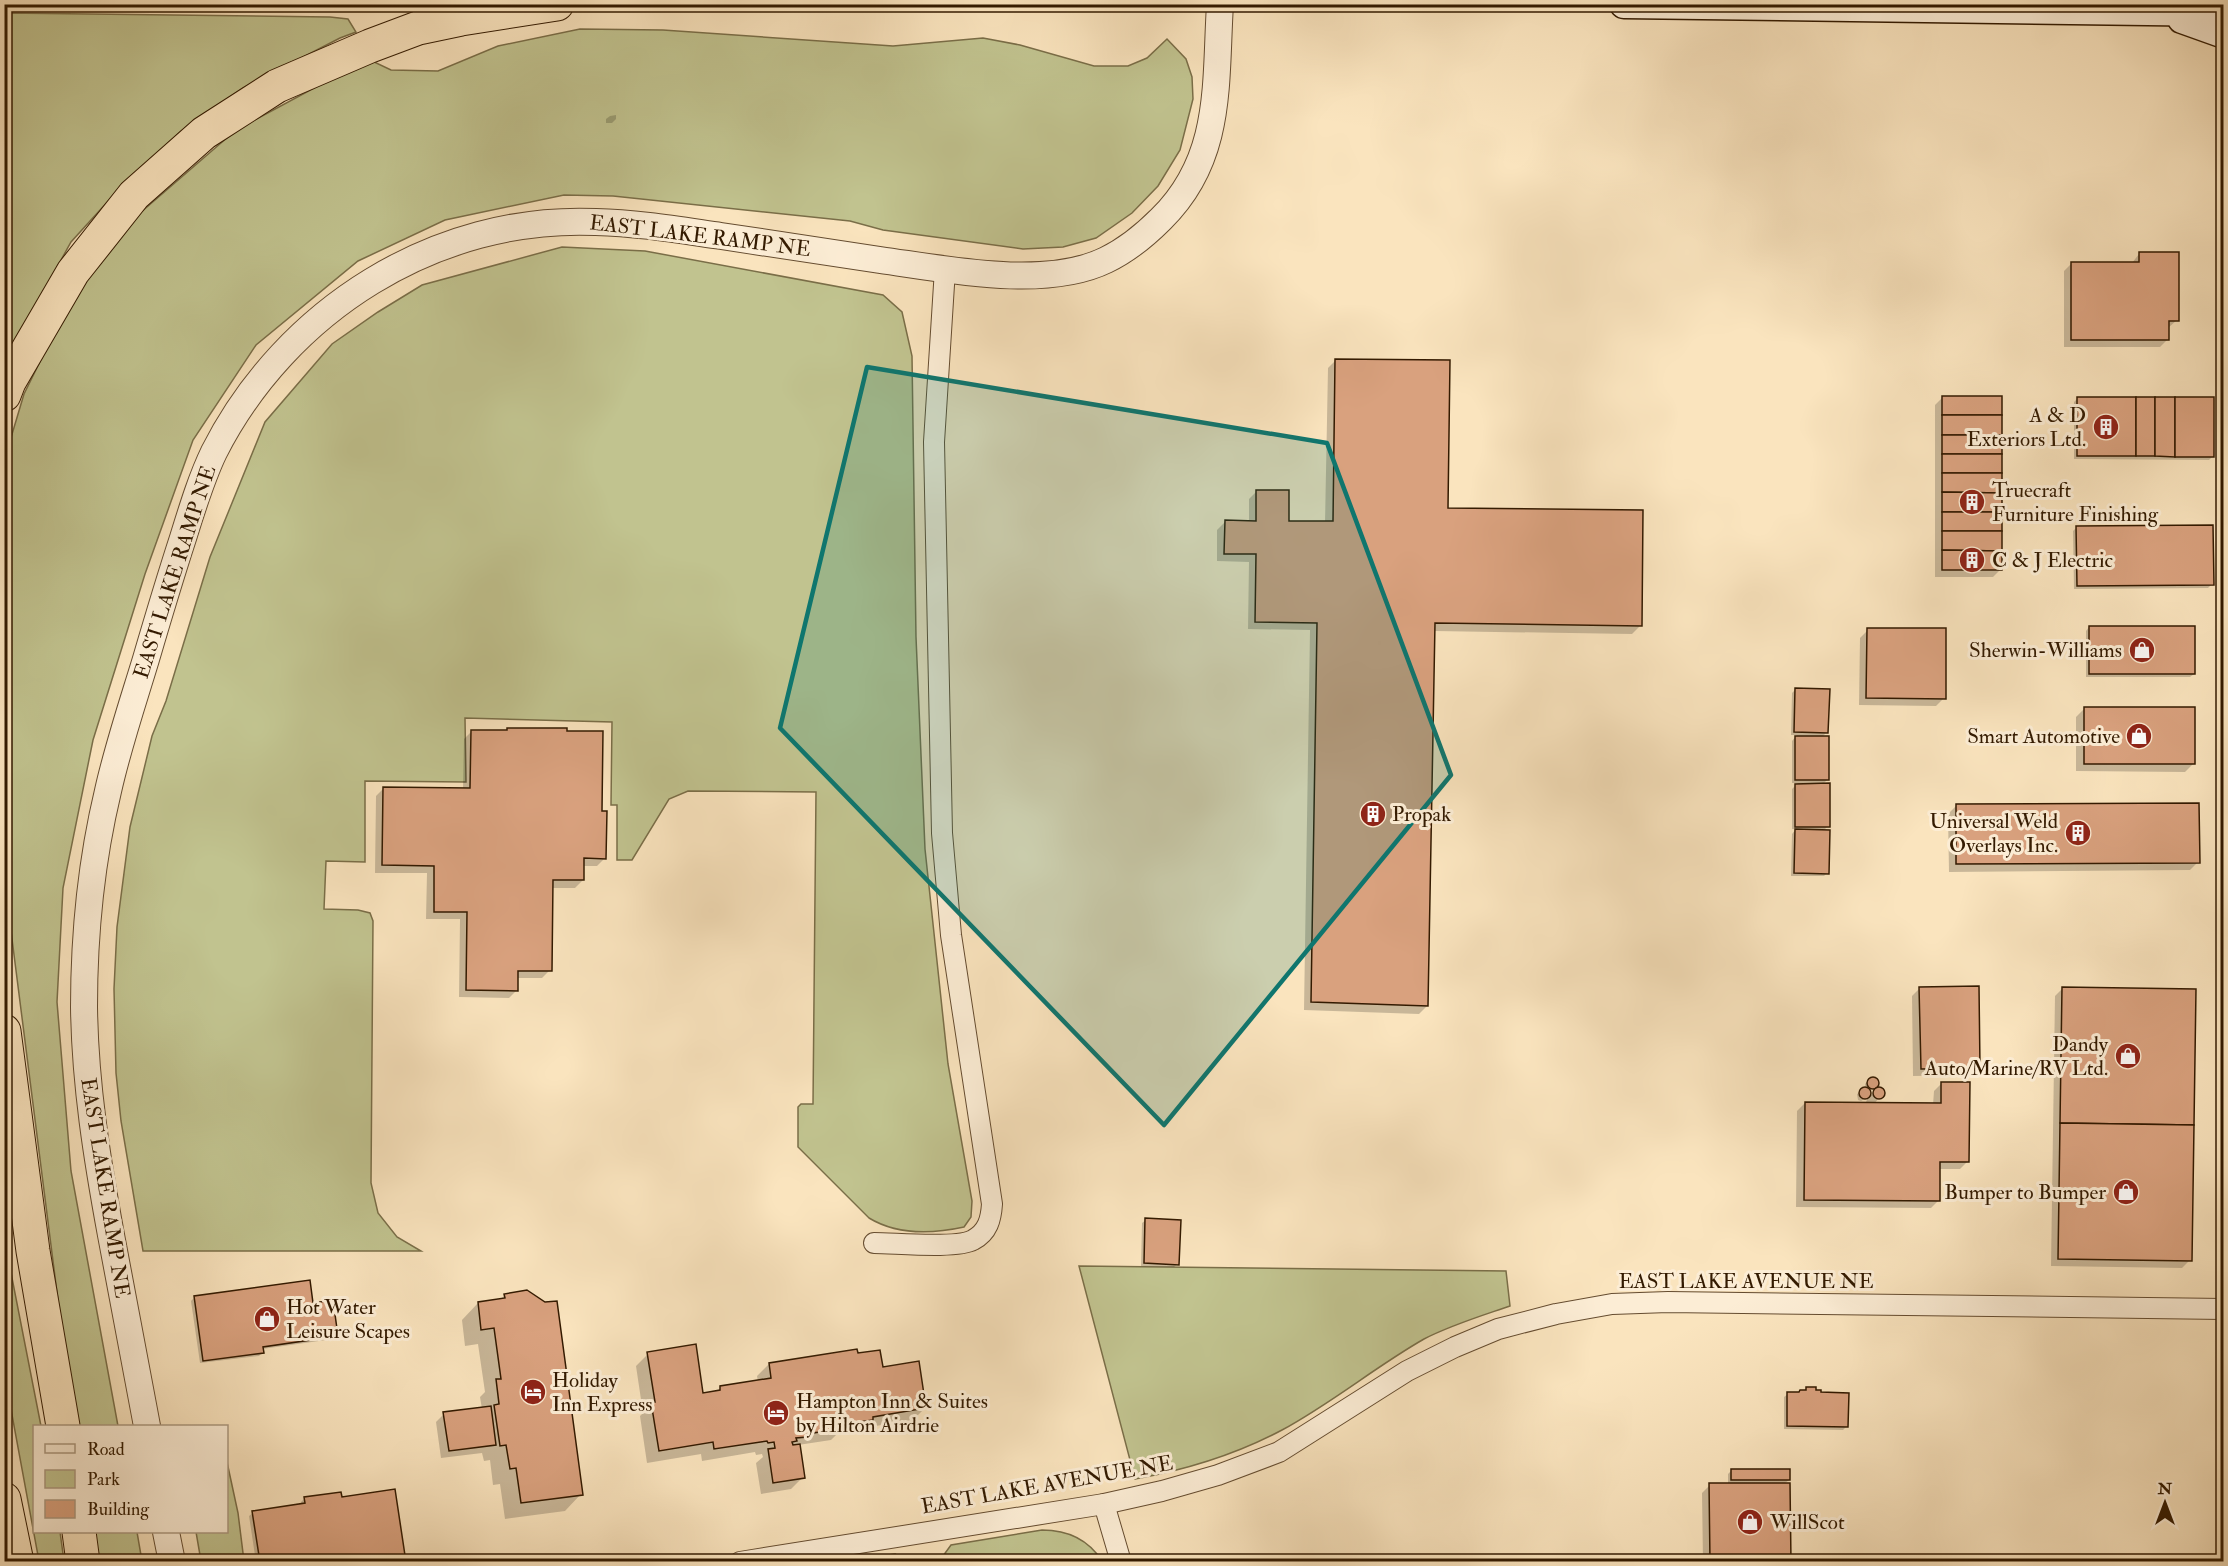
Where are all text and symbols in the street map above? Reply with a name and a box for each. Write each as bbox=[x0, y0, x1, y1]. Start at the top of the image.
street label: EAST LAKE RAMP NE bbox=[588, 209, 812, 263]
place label: A & D Exteriors Ltd. bbox=[1967, 402, 2086, 453]
building icon: A & D Exteriors Ltd. bbox=[2091, 412, 2121, 442]
street label: EAST LAKE RAMP NE bbox=[128, 462, 222, 682]
place label: Truecraft Furniture Finishing bbox=[1992, 477, 2159, 528]
building icon: Truecraft Furniture Finishing bbox=[1957, 487, 1987, 517]
building icon: C & J Electric bbox=[1957, 545, 1987, 575]
place label: C & J Electric bbox=[1992, 547, 2114, 574]
shop icon: Sherwin-Williams bbox=[2127, 635, 2157, 665]
place label: Sherwin-Williams bbox=[1969, 637, 2122, 664]
shop icon: Smart Automotive bbox=[2124, 721, 2154, 751]
place label: Smart Automotive bbox=[1967, 723, 2120, 750]
building icon: Propak bbox=[1358, 799, 1388, 829]
place label: Propak bbox=[1392, 801, 1451, 828]
place label: Universal Weld Overlays Inc. bbox=[1930, 808, 2059, 859]
building icon: Universal Weld Overlays Inc. bbox=[2063, 818, 2093, 848]
place label: Dandy Auto/Marine/RV Ltd. bbox=[1924, 1031, 2109, 1082]
shop icon: Dandy Auto/Marine/RV Ltd. bbox=[2113, 1041, 2143, 1071]
street label: EAST LAKE RAMP NE bbox=[74, 1076, 136, 1300]
shop icon: Bumper to Bumper bbox=[2111, 1177, 2141, 1207]
place label: Bumper to Bumper bbox=[1944, 1179, 2106, 1206]
street label: EAST LAKE AVENUE NE bbox=[1618, 1268, 1874, 1295]
place label: Hot Water Leisure Scapes bbox=[286, 1294, 410, 1345]
shop icon: Hot Water Leisure Scapes bbox=[252, 1304, 282, 1334]
place label: Holiday Inn Express bbox=[552, 1367, 652, 1418]
hotel icon: Holiday Inn Express bbox=[518, 1377, 548, 1407]
place label: Hampton Inn & Suites by Hilton Airdrie bbox=[796, 1388, 988, 1439]
hotel icon: Hampton Inn & Suites by Hilton Airdrie bbox=[761, 1398, 791, 1428]
legend bbox=[33, 1425, 228, 1533]
text: Road bbox=[87, 1438, 125, 1461]
street label: EAST LAKE AVENUE NE bbox=[919, 1450, 1175, 1520]
text: Park bbox=[87, 1468, 120, 1491]
north arrow bbox=[2135, 1473, 2195, 1533]
text: N bbox=[2157, 1479, 2173, 1499]
text: Building bbox=[87, 1498, 150, 1521]
shop icon: WillScot bbox=[1735, 1507, 1765, 1537]
place label: WillScot bbox=[1769, 1509, 1845, 1536]

